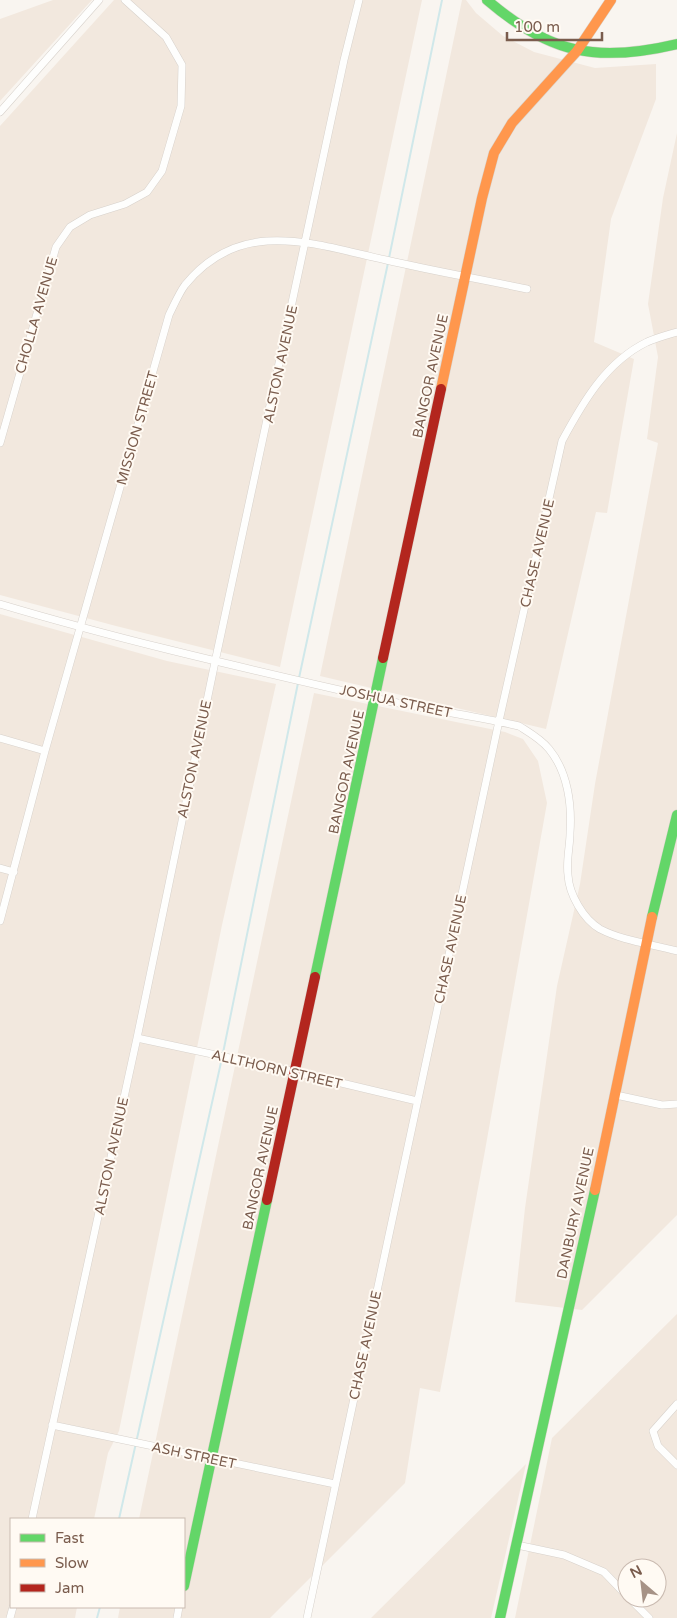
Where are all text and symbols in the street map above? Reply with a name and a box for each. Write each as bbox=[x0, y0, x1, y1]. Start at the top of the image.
scale bar bbox=[507, 10, 602, 42]
text: 100 m bbox=[514, 18, 560, 36]
street label: CHOLLA AVENUE bbox=[12, 255, 61, 376]
street label: ALSTON AVENUE bbox=[260, 303, 301, 425]
street label: BANGOR AVENUE bbox=[409, 313, 452, 440]
street label: MISSION STREET bbox=[113, 369, 162, 487]
street label: CHASE AVENUE bbox=[517, 497, 558, 609]
street label: JOSHUA STREET bbox=[338, 681, 454, 722]
street label: ALSTON AVENUE bbox=[174, 698, 215, 820]
street label: BANGOR AVENUE bbox=[325, 709, 368, 836]
street label: CHASE AVENUE bbox=[431, 893, 470, 1005]
street label: ALLTHORN STREET bbox=[210, 1046, 344, 1093]
street label: ALSTON AVENUE bbox=[91, 1095, 132, 1217]
street label: BANGOR AVENUE bbox=[239, 1105, 282, 1232]
street label: DANBURY AVENUE bbox=[553, 1146, 598, 1280]
street label: CHASE AVENUE bbox=[346, 1289, 385, 1401]
street label: ASH STREET bbox=[150, 1438, 238, 1473]
legend bbox=[10, 1518, 185, 1608]
text: Fast bbox=[55, 1529, 85, 1547]
text: Slow bbox=[55, 1554, 89, 1572]
north arrow bbox=[617, 1558, 667, 1608]
text: N bbox=[627, 1562, 645, 1582]
text: Jam bbox=[55, 1579, 84, 1597]

